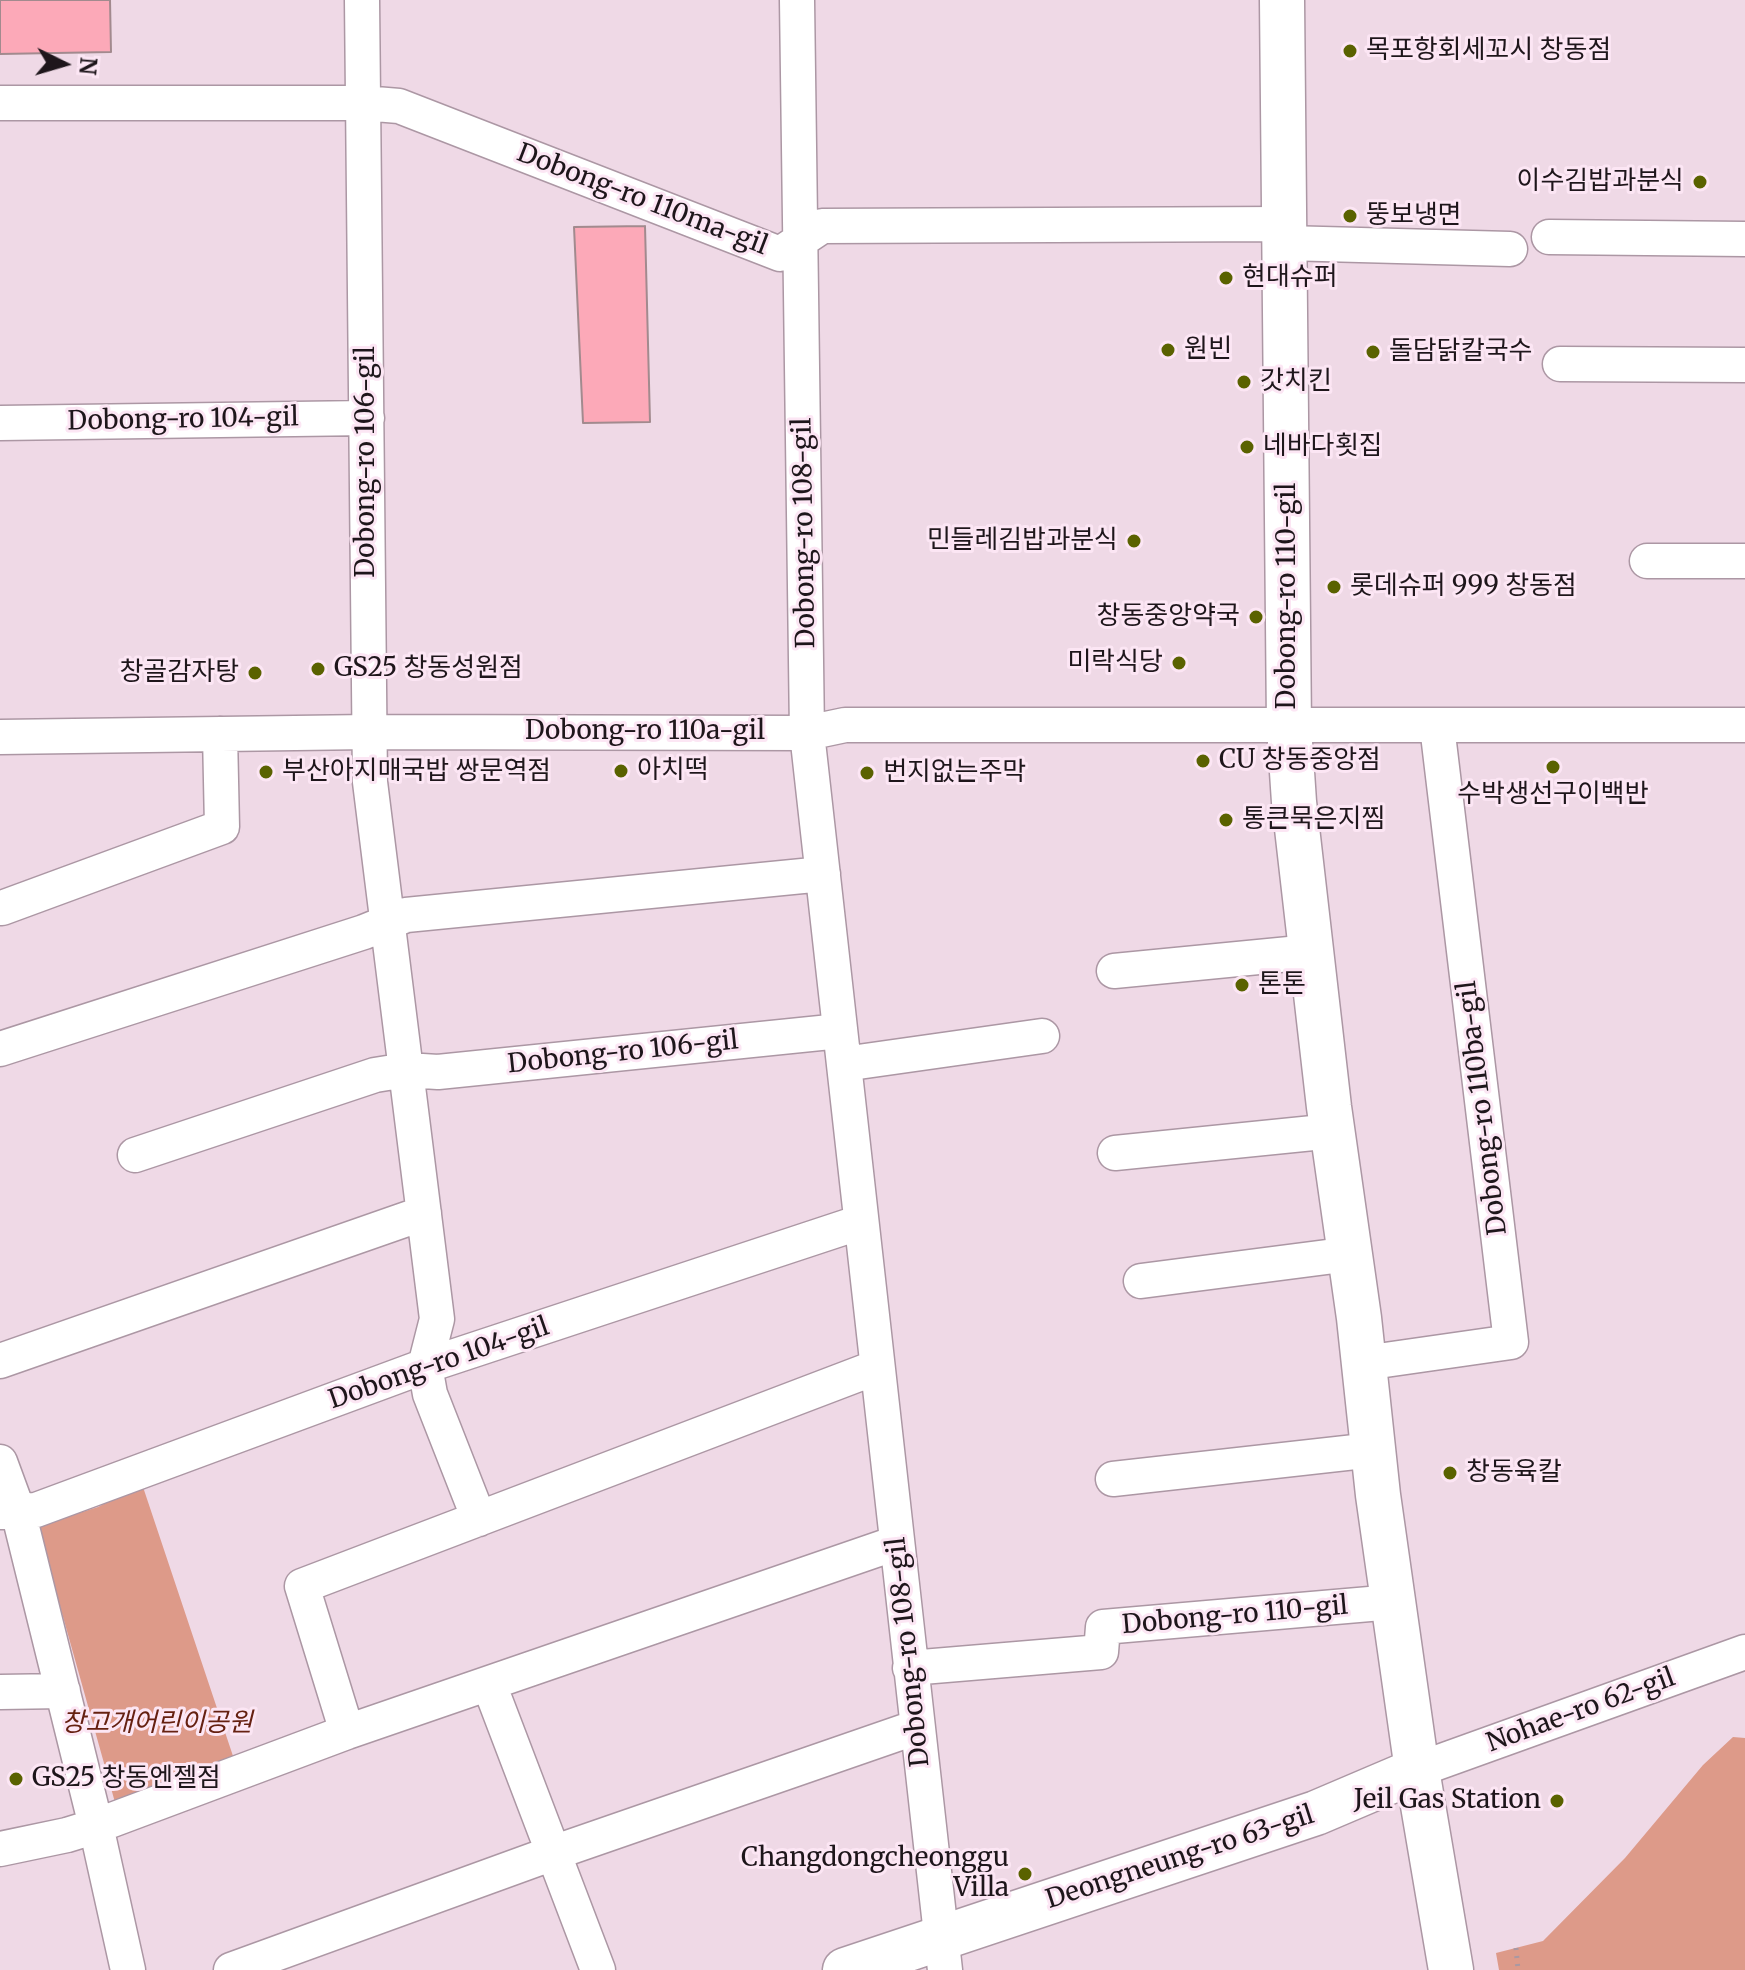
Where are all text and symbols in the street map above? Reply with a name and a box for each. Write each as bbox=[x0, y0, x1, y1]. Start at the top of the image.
north arrow bbox=[24, 24, 104, 104]
place label: 목포항회세꼬시 창동점 bbox=[1366, 35, 1611, 67]
marker: 목포항회세꼬시 창동점 bbox=[1341, 42, 1359, 60]
text: N bbox=[73, 56, 103, 76]
street label: Dobong-ro 110ma-gil bbox=[512, 138, 772, 262]
place label: 이수김밥과분식 bbox=[1517, 166, 1684, 198]
marker: 이수김밥과분식 bbox=[1691, 173, 1709, 191]
place label: 뚱보냉면 bbox=[1366, 200, 1462, 232]
marker: 뚱보냉면 bbox=[1341, 207, 1359, 225]
place label: 현대슈퍼 bbox=[1242, 262, 1338, 294]
marker: 현대슈퍼 bbox=[1217, 269, 1235, 287]
place label: 원빈 bbox=[1184, 334, 1232, 366]
place label: 돌담닭칼국수 bbox=[1389, 336, 1533, 368]
marker: 원빈 bbox=[1159, 341, 1177, 359]
marker: 돌담닭칼국수 bbox=[1364, 343, 1382, 361]
street label: Dobong-ro 106-gil bbox=[351, 346, 383, 578]
place label: 갓치킨 bbox=[1260, 366, 1332, 398]
marker: 갓치킨 bbox=[1235, 373, 1253, 391]
street label: Dobong-ro 104-gil bbox=[67, 402, 299, 438]
street label: Dobong-ro 108-gil bbox=[787, 417, 823, 649]
place label: 네바다횟집 bbox=[1263, 431, 1383, 463]
marker: 네바다횟집 bbox=[1238, 438, 1256, 456]
street label: Dobong-ro 110-gil bbox=[1272, 483, 1304, 709]
place label: 민들레김밥과분식 bbox=[927, 525, 1118, 557]
marker: 민들레김밥과분식 bbox=[1125, 532, 1143, 550]
place label: 롯데슈퍼 999 창동점 bbox=[1350, 571, 1577, 603]
marker: 롯데슈퍼 999 창동점 bbox=[1325, 578, 1343, 596]
place label: 창동중앙약국 bbox=[1096, 601, 1240, 633]
marker: 창동중앙약국 bbox=[1247, 608, 1265, 626]
place label: 미락식당 bbox=[1067, 647, 1163, 679]
place label: GS25 창동성원점 bbox=[334, 653, 523, 685]
marker: 미락식당 bbox=[1170, 654, 1188, 672]
place label: 창골감자탕 bbox=[119, 657, 239, 689]
marker: GS25 창동성원점 bbox=[309, 660, 327, 678]
marker: 창골감자탕 bbox=[246, 664, 264, 682]
street label: Dobong-ro 110a-gil bbox=[525, 716, 765, 748]
place label: CU 창동중앙점 bbox=[1219, 745, 1381, 777]
marker: CU 창동중앙점 bbox=[1194, 752, 1212, 770]
place label: 아치떡 bbox=[637, 755, 709, 787]
place label: 부산아지매국밥 쌍문역점 bbox=[282, 756, 551, 788]
place label: 번지없는주막 bbox=[883, 757, 1027, 789]
marker: 수박생선구이백반 bbox=[1544, 758, 1562, 776]
marker: 아치떡 bbox=[612, 762, 630, 780]
marker: 부산아지매국밥 쌍문역점 bbox=[257, 763, 275, 781]
marker: 번지없는주막 bbox=[858, 764, 876, 782]
place label: 수박생선구이백반 bbox=[1457, 779, 1649, 811]
place label: 통큰묵은지찜 bbox=[1242, 804, 1386, 836]
marker: 통큰묵은지찜 bbox=[1217, 811, 1235, 829]
place label: 톤톤 bbox=[1258, 969, 1306, 1001]
marker: 톤톤 bbox=[1233, 976, 1251, 994]
street label: Dobong-ro 110ba-gil bbox=[1452, 979, 1514, 1237]
street label: Dobong-ro 106-gil bbox=[506, 1025, 740, 1081]
street label: Dobong-ro 104-gil bbox=[325, 1312, 553, 1416]
place label: 창동육칼 bbox=[1466, 1457, 1562, 1489]
marker: 창동육칼 bbox=[1441, 1464, 1459, 1482]
street label: Dobong-ro 108-gil bbox=[881, 1536, 937, 1768]
street label: Dobong-ro 110-gil bbox=[1121, 1591, 1349, 1641]
street label: Nohae-ro 62-gil bbox=[1483, 1662, 1679, 1760]
park label: 창고개어린이공원 bbox=[61, 1708, 253, 1740]
place label: GS25 창동엔젤점 bbox=[32, 1763, 221, 1795]
marker: GS25 창동엔젤점 bbox=[7, 1770, 25, 1788]
place label: Jeil Gas Station bbox=[1354, 1785, 1541, 1817]
marker: Jeil Gas Station bbox=[1548, 1792, 1566, 1810]
street label: Deongneung-ro 63-gil bbox=[1042, 1800, 1318, 1916]
place label: Changdongcheonggu Villa bbox=[741, 1843, 1009, 1904]
marker: Changdongcheonggu Villa bbox=[1016, 1865, 1034, 1883]

